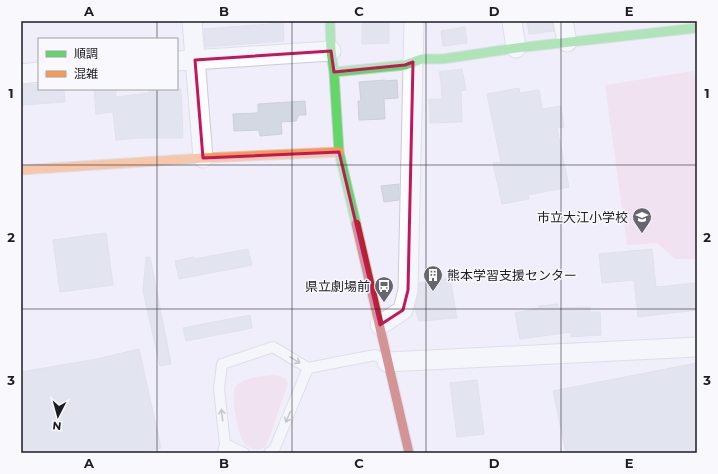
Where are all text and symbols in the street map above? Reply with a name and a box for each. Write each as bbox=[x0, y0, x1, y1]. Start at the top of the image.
text: A bbox=[83, 3, 95, 19]
text: B bbox=[219, 3, 229, 19]
text: C bbox=[354, 3, 364, 19]
text: D bbox=[489, 3, 500, 19]
text: E bbox=[625, 3, 634, 19]
legend bbox=[38, 38, 178, 90]
text: 順調 bbox=[74, 46, 98, 61]
text: 混雑 bbox=[74, 66, 98, 81]
text: 1 bbox=[8, 85, 14, 101]
text: 1 bbox=[704, 85, 710, 101]
school or university icon: 市立大江小学校 bbox=[631, 206, 653, 234]
place label: 市立大江小学校 bbox=[537, 209, 628, 225]
text: 2 bbox=[7, 229, 15, 245]
text: 2 bbox=[703, 229, 711, 245]
building icon: 熊本学習支援センター bbox=[422, 264, 444, 292]
place label: 熊本学習支援センター bbox=[447, 267, 577, 283]
bus stop icon: 県立劇場前 bbox=[373, 275, 395, 303]
place label: 県立劇場前 bbox=[305, 278, 370, 294]
one-way arrow bbox=[289, 356, 300, 364]
text: 3 bbox=[6, 372, 15, 388]
text: 3 bbox=[702, 372, 711, 388]
north arrow bbox=[38, 396, 78, 436]
one-way arrow bbox=[218, 409, 226, 422]
one-way arrow bbox=[284, 411, 291, 423]
text: N bbox=[52, 419, 62, 433]
text: A bbox=[83, 455, 95, 471]
text: B bbox=[219, 455, 229, 471]
text: C bbox=[354, 455, 364, 471]
text: D bbox=[489, 455, 500, 471]
text: E bbox=[625, 455, 634, 471]

